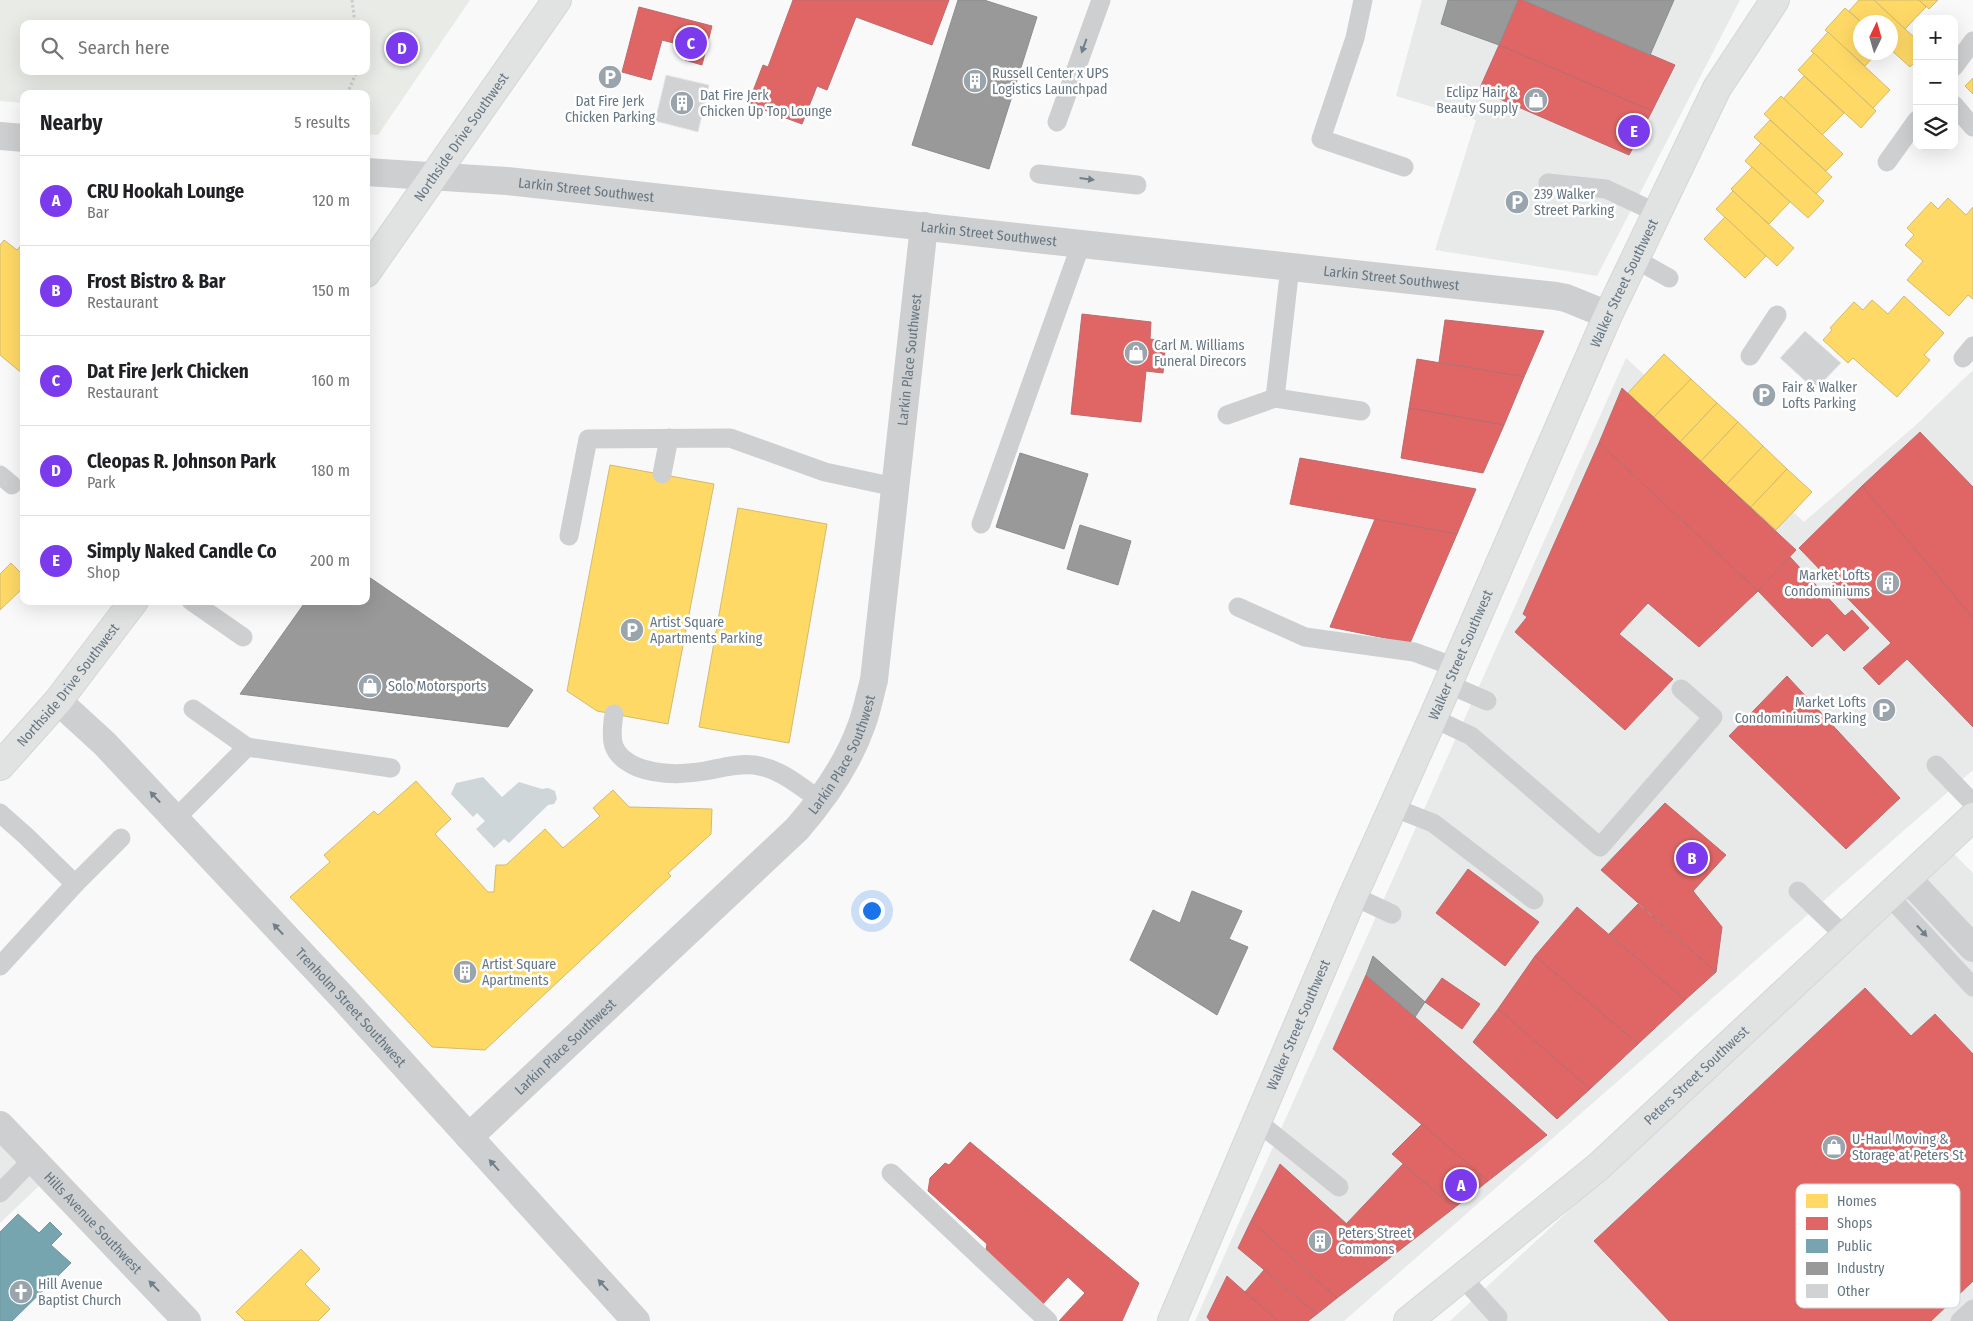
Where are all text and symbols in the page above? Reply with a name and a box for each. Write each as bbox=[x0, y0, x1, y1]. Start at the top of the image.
north arrow bbox=[1853, 15, 1898, 60]
map controls bbox=[1913, 15, 1958, 150]
button: + bbox=[1913, 15, 1958, 60]
search box bbox=[20, 20, 370, 75]
pin: C bbox=[675, 24, 707, 62]
pin: D bbox=[386, 29, 418, 67]
icon: search bbox=[38, 34, 66, 62]
text: Search here bbox=[78, 36, 170, 59]
one-way arrow bbox=[1080, 39, 1088, 54]
button: − bbox=[1913, 60, 1958, 105]
parking icon: Dat Fire Jerk Chicken Parking bbox=[597, 64, 623, 90]
place label: Russell Center x UPS Logistics Launchpad bbox=[992, 65, 1109, 98]
building icon: Russell Center x UPS Logistics Launchpad bbox=[962, 68, 988, 94]
street label: Northside Drive Southwest bbox=[411, 69, 513, 205]
place label: Eclipz Hair & Beauty Supply bbox=[1436, 84, 1519, 117]
place label: Dat Fire Jerk Chicken Up Top Lounge bbox=[700, 87, 832, 120]
shop icon: Eclipz Hair & Beauty Supply bbox=[1523, 87, 1549, 113]
building icon: Dat Fire Jerk Chicken Up Top Lounge bbox=[669, 90, 695, 116]
place label: Dat Fire Jerk Chicken Parking bbox=[565, 93, 656, 126]
button: layers bbox=[1913, 105, 1958, 150]
text: Nearby bbox=[40, 110, 102, 136]
pin: E bbox=[1618, 112, 1650, 150]
text: 5 results bbox=[294, 113, 350, 132]
street label: Larkin Street Southwest bbox=[517, 174, 655, 206]
one-way arrow bbox=[1079, 175, 1095, 183]
text: CRU Hookah Lounge bbox=[87, 180, 244, 203]
place label: 239 Walker Street Parking bbox=[1534, 186, 1614, 219]
parking icon: 239 Walker Street Parking bbox=[1504, 189, 1530, 215]
text: A bbox=[52, 191, 60, 210]
text: 120 m bbox=[312, 191, 350, 210]
text: Bar bbox=[87, 203, 109, 222]
street label: Walker Street Southwest bbox=[1587, 216, 1662, 350]
street label: Larkin Street Southwest bbox=[920, 218, 1058, 250]
street label: Larkin Street Southwest bbox=[1323, 263, 1461, 294]
text: Frost Bistro & Bar bbox=[87, 270, 225, 293]
text: B bbox=[52, 281, 60, 300]
text: 150 m bbox=[312, 281, 350, 300]
text: Restaurant bbox=[87, 293, 158, 312]
street label: Larkin Place Southwest bbox=[894, 293, 926, 427]
place label: Carl M. Williams Funeral Direcors bbox=[1154, 337, 1246, 370]
shop icon: Carl M. Williams Funeral Direcors bbox=[1123, 340, 1149, 366]
text: Dat Fire Jerk Chicken bbox=[87, 360, 249, 383]
text: C bbox=[52, 371, 60, 390]
text: 160 m bbox=[311, 371, 350, 390]
place label: Fair & Walker Lofts Parking bbox=[1782, 379, 1857, 412]
parking icon: Fair & Walker Lofts Parking bbox=[1751, 382, 1777, 408]
text: Restaurant bbox=[87, 383, 158, 402]
text: Cleopas R. Johnson Park bbox=[87, 450, 276, 473]
text: D bbox=[51, 461, 61, 480]
text: 180 m bbox=[311, 461, 350, 480]
text: Park bbox=[87, 473, 115, 492]
text: Simply Naked Candle Co bbox=[87, 540, 277, 563]
text: E bbox=[52, 551, 60, 570]
text: 200 m bbox=[310, 551, 350, 570]
text: Shop bbox=[87, 563, 120, 582]
place label: Market Lofts Condominiums bbox=[1784, 567, 1870, 600]
building icon: Market Lofts Condominiums bbox=[1875, 570, 1901, 596]
street label: Walker Street Southwest bbox=[1425, 587, 1497, 723]
place label: Artist Square Apartments Parking bbox=[650, 614, 763, 647]
parking icon: Artist Square Apartments Parking bbox=[619, 617, 645, 643]
street label: Northside Drive Southwest bbox=[14, 620, 123, 750]
shop icon: Solo Motorsports bbox=[357, 673, 383, 699]
place label: Solo Motorsports bbox=[388, 678, 487, 695]
street label: Larkin Place Southwest bbox=[805, 693, 879, 818]
place label: Market Lofts Condominiums Parking bbox=[1735, 694, 1866, 727]
parking icon: Market Lofts Condominiums Parking bbox=[1871, 697, 1897, 723]
one-way arrow bbox=[149, 792, 161, 804]
pin: B bbox=[1676, 839, 1708, 877]
your location bbox=[859, 898, 885, 924]
one-way arrow bbox=[272, 923, 284, 935]
one-way arrow bbox=[1916, 925, 1928, 937]
street label: Trenholm Street Southwest bbox=[292, 945, 410, 1071]
place label: Artist Square Apartments bbox=[482, 956, 556, 989]
street label: Walker Street Southwest bbox=[1263, 957, 1334, 1093]
building icon: Artist Square Apartments bbox=[452, 959, 478, 985]
street label: Larkin Place Southwest bbox=[511, 995, 620, 1099]
street label: Peters Street Southwest bbox=[1641, 1022, 1753, 1129]
place label: U-Haul Moving & Storage at Peters St bbox=[1852, 1131, 1964, 1164]
shop icon: U-Haul Moving & Storage at Peters St bbox=[1821, 1134, 1847, 1160]
one-way arrow bbox=[488, 1159, 499, 1172]
pin: A bbox=[1445, 1166, 1477, 1204]
street label: Hills Avenue Southwest bbox=[40, 1169, 146, 1278]
legend bbox=[1796, 1184, 1960, 1308]
text: Homes bbox=[1837, 1193, 1877, 1210]
text: Shops bbox=[1837, 1215, 1872, 1232]
place label: Peters Street Commons bbox=[1338, 1225, 1412, 1258]
building icon: Peters Street Commons bbox=[1307, 1228, 1333, 1254]
text: Public bbox=[1837, 1238, 1872, 1255]
text: Industry bbox=[1837, 1260, 1885, 1277]
place label: Hill Avenue Baptist Church bbox=[38, 1276, 121, 1309]
church icon: Hill Avenue Baptist Church bbox=[8, 1279, 34, 1305]
one-way arrow bbox=[148, 1280, 160, 1292]
one-way arrow bbox=[597, 1280, 609, 1292]
text: Other bbox=[1837, 1283, 1870, 1300]

